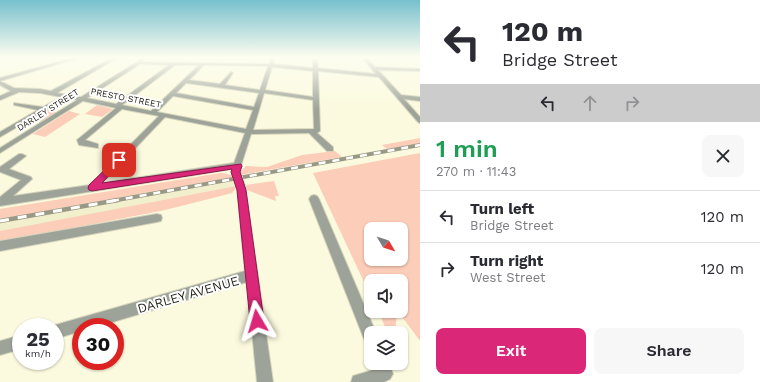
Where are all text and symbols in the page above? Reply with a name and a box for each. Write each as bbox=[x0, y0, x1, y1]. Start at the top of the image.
text: 120 m bbox=[502, 15, 583, 48]
icon: left bbox=[436, 16, 488, 68]
text: Bridge Street bbox=[502, 49, 617, 70]
street label: PRESTO STREET bbox=[90, 86, 163, 110]
street label: DARLEY STREET bbox=[15, 87, 81, 133]
icon: left bbox=[537, 92, 559, 114]
icon: ahead bbox=[579, 92, 601, 114]
icon: right bbox=[621, 92, 643, 114]
text: 1 min bbox=[436, 135, 498, 163]
button: close bbox=[702, 135, 744, 177]
pin bbox=[102, 143, 136, 177]
icon: arrive bbox=[108, 149, 130, 171]
text: 270 m · 11:43 bbox=[436, 164, 516, 179]
text: Turn left bbox=[470, 200, 534, 218]
icon: left bbox=[436, 206, 458, 228]
text: 120 m bbox=[701, 208, 744, 226]
text: Bridge Street bbox=[470, 218, 553, 233]
north arrow bbox=[364, 222, 408, 266]
map controls bbox=[364, 222, 408, 370]
text: Turn right bbox=[470, 252, 543, 270]
icon: right bbox=[436, 258, 458, 280]
text: 120 m bbox=[701, 260, 744, 278]
text: West Street bbox=[470, 270, 545, 285]
street label: DARLEY AVENUE bbox=[136, 273, 241, 316]
button: sound bbox=[364, 274, 408, 318]
position arrow bbox=[236, 300, 278, 342]
speed limit sign: 30 bbox=[72, 318, 124, 370]
button: layers bbox=[364, 326, 408, 370]
text: 25 bbox=[26, 327, 50, 351]
button: Exit bbox=[436, 328, 586, 374]
button: Share bbox=[594, 328, 744, 374]
text: km/h bbox=[25, 348, 51, 359]

